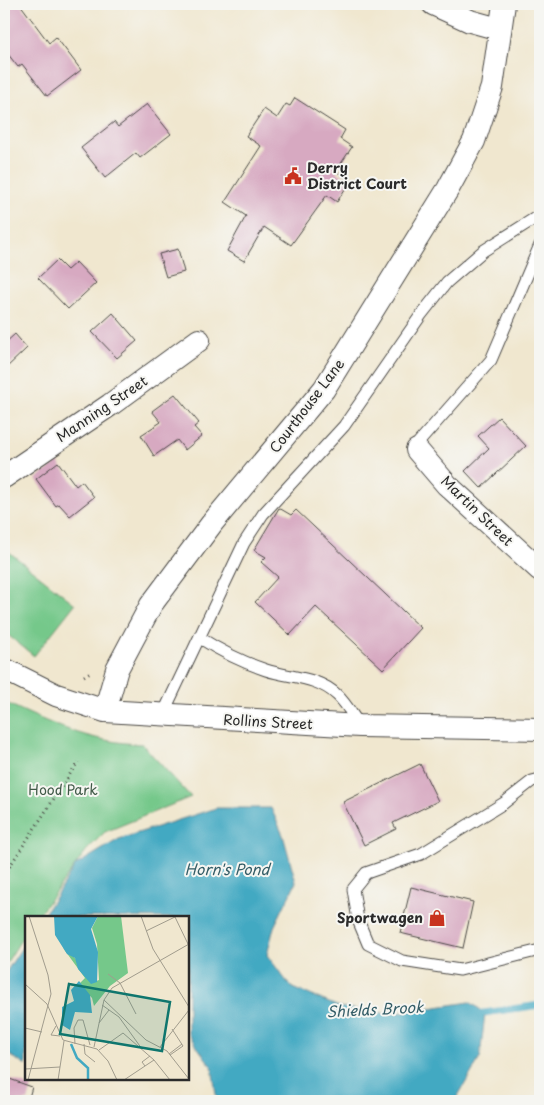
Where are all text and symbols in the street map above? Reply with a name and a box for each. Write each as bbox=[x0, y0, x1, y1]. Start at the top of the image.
place label: Derry District Court bbox=[307, 157, 407, 194]
public building icon: Derry District Court bbox=[283, 166, 303, 186]
street label: Courthouse Lane bbox=[264, 354, 349, 457]
street label: Manning Street bbox=[52, 370, 152, 447]
street label: Martin Street bbox=[436, 471, 518, 551]
street label: Rollins Street bbox=[223, 709, 314, 734]
park label: Hood Park bbox=[28, 779, 98, 800]
water label: Horn's Pond bbox=[185, 857, 272, 880]
place label: Sportwagen bbox=[337, 907, 423, 928]
shop icon: Sportwagen bbox=[427, 908, 447, 928]
inset map bbox=[25, 916, 189, 1080]
water label: Shields Brook bbox=[326, 994, 425, 1023]

